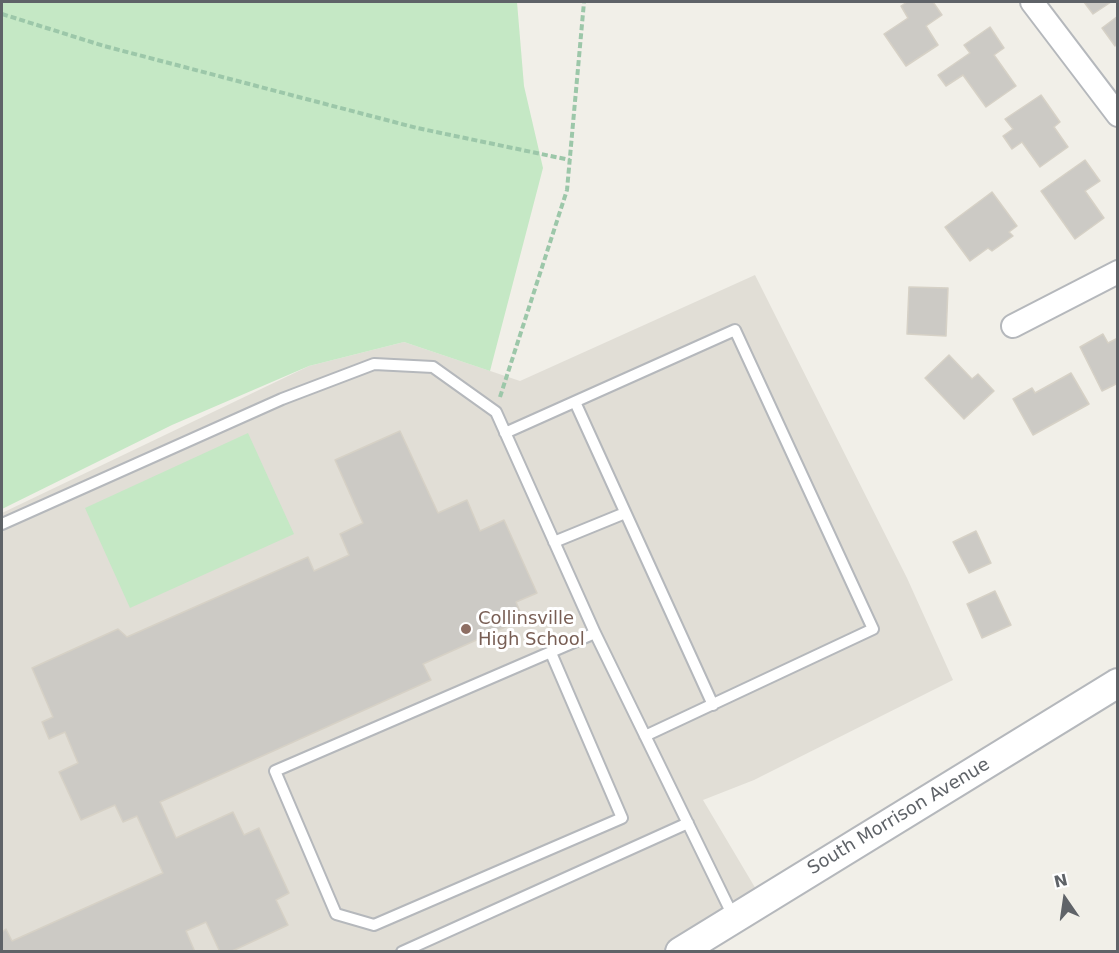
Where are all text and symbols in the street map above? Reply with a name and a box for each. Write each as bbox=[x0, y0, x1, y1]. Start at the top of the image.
place label: Collinsville High School bbox=[478, 608, 585, 650]
marker: Collinsville High School bbox=[459, 622, 473, 636]
street label: South Morrison Avenue bbox=[804, 754, 994, 880]
north arrow bbox=[1035, 869, 1095, 929]
text: N bbox=[1052, 870, 1069, 892]

